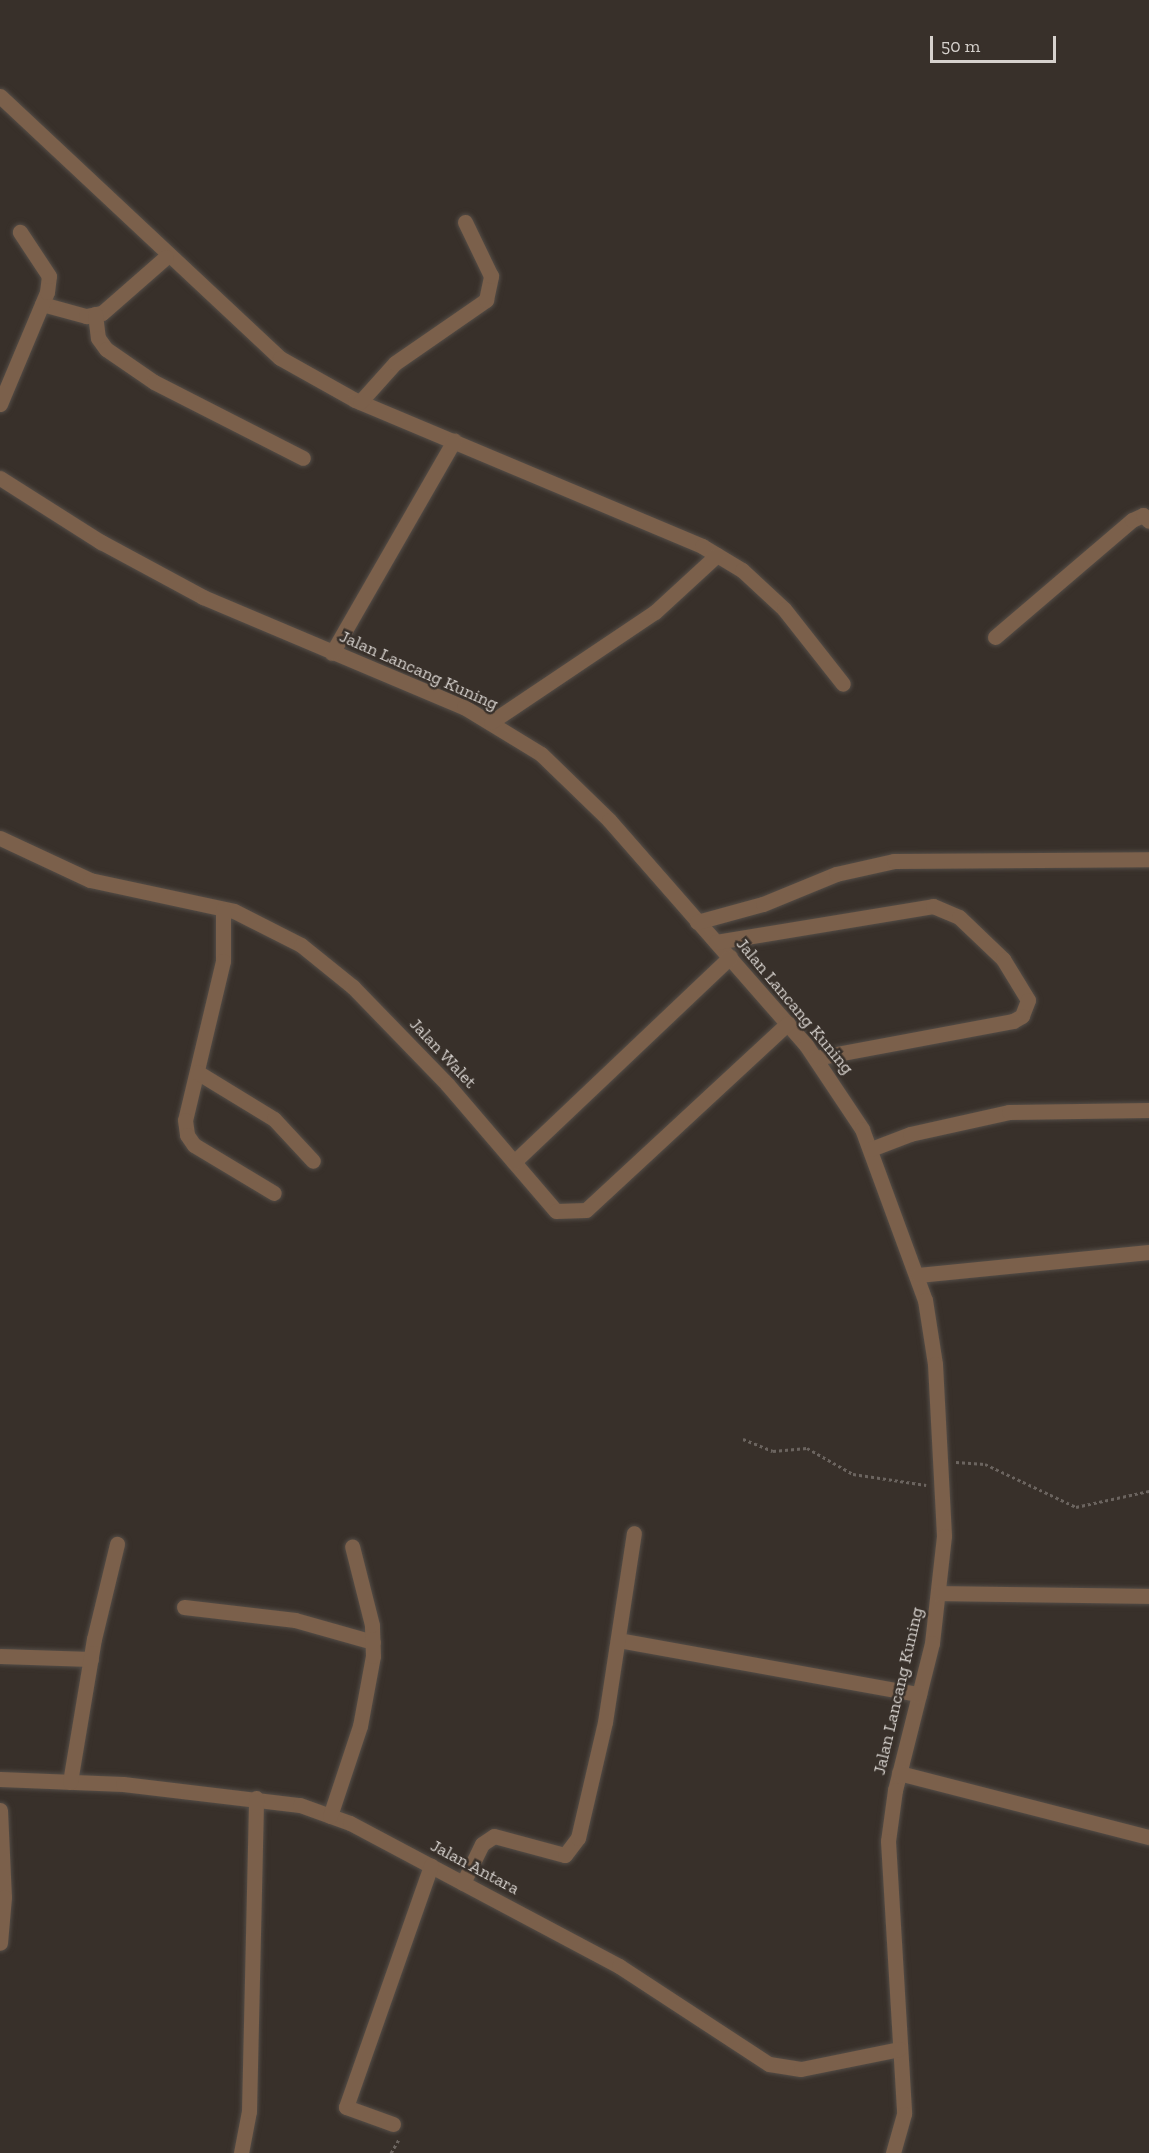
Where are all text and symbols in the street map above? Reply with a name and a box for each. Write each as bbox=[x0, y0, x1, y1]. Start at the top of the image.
scale bar bbox=[933, 24, 1059, 62]
text: 50 m bbox=[941, 35, 980, 57]
street label: Jalan Lancang Kuning bbox=[336, 625, 502, 715]
street label: Jalan Lancang Kuning bbox=[732, 933, 858, 1079]
street label: Jalan Walet bbox=[405, 1013, 481, 1093]
street label: Jalan Lancang Kuning bbox=[868, 1605, 928, 1777]
street label: Jalan Antara bbox=[427, 1834, 523, 1900]

